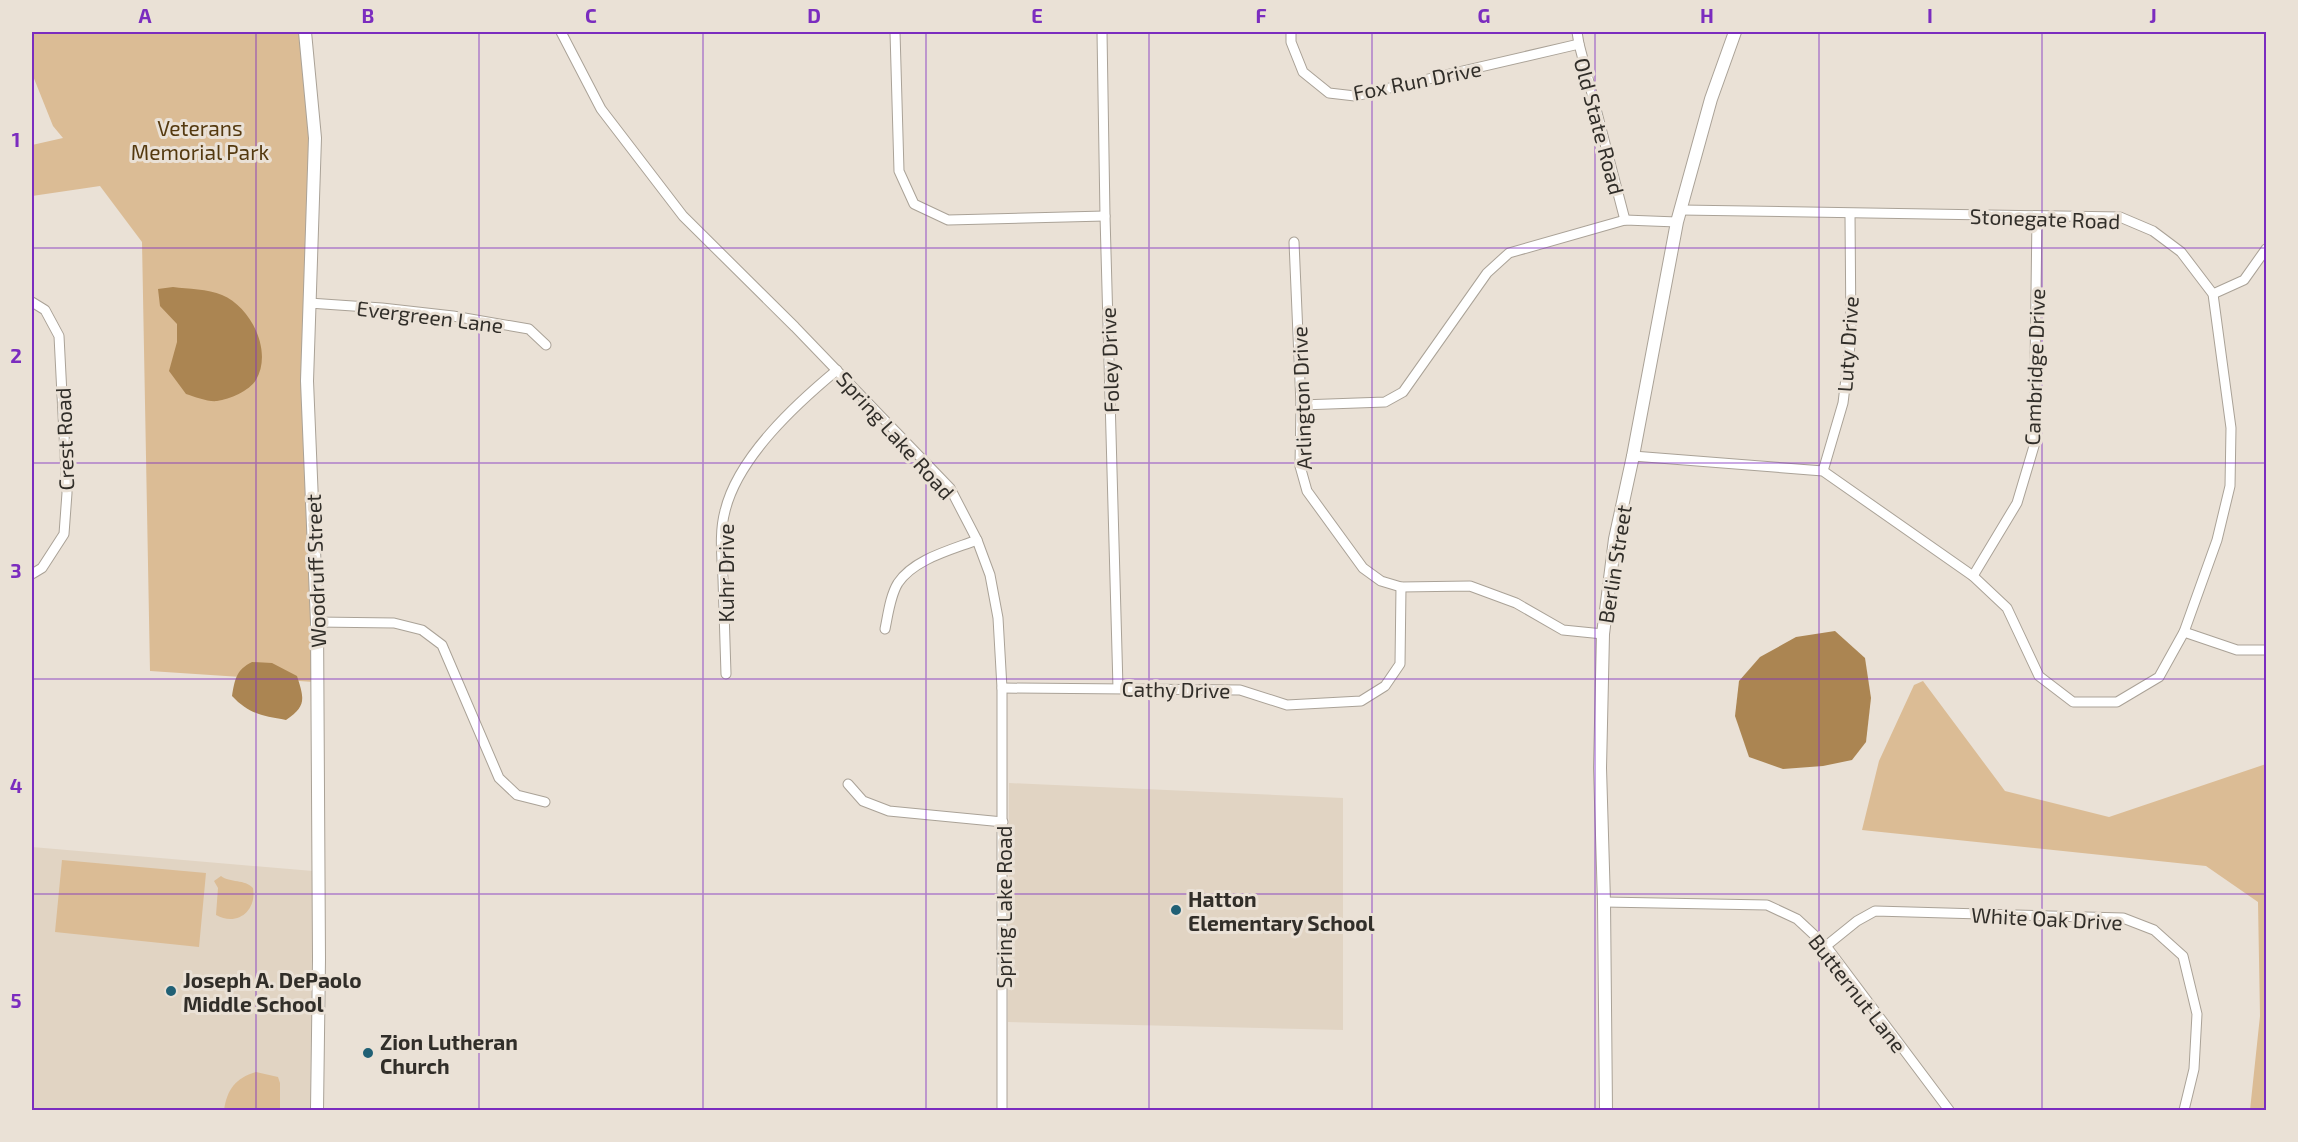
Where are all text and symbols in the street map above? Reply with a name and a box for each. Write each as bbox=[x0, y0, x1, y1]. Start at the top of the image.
text: A bbox=[138, 3, 152, 27]
text: B bbox=[362, 3, 374, 27]
text: C bbox=[585, 3, 597, 27]
text: D bbox=[807, 3, 821, 27]
text: E bbox=[1031, 3, 1043, 27]
text: F bbox=[1255, 3, 1267, 27]
text: G bbox=[1478, 3, 1490, 27]
text: H bbox=[1700, 3, 1714, 27]
text: I bbox=[1927, 3, 1933, 27]
text: J bbox=[2149, 3, 2157, 27]
street label: Fox Run Drive bbox=[1351, 55, 1483, 105]
street label: Old State Road bbox=[1570, 55, 1630, 197]
park label: Veterans Memorial Park bbox=[131, 115, 270, 164]
text: 1 bbox=[12, 127, 20, 151]
street label: Stonegate Road bbox=[1969, 203, 2121, 233]
street label: Cambridge Drive bbox=[2019, 288, 2049, 446]
street label: Evergreen Lane bbox=[355, 295, 505, 337]
street label: Luty Drive bbox=[1831, 295, 1863, 393]
street label: Foley Drive bbox=[1095, 307, 1123, 413]
street label: Arlington Drive bbox=[1286, 326, 1316, 470]
text: 2 bbox=[10, 343, 22, 367]
street label: Spring Lake Road bbox=[832, 366, 960, 504]
street label: Crest Road bbox=[50, 387, 78, 491]
street label: Woodruff Street bbox=[300, 494, 330, 648]
street label: Berlin Street bbox=[1592, 503, 1636, 625]
street label: Kuhr Drive bbox=[713, 523, 738, 623]
text: 3 bbox=[10, 558, 22, 582]
street label: Cathy Drive bbox=[1121, 676, 1231, 702]
text: 4 bbox=[10, 773, 23, 797]
street label: Spring Lake Road bbox=[991, 825, 1016, 989]
place label: Hatton Elementary School bbox=[1188, 886, 1375, 936]
street label: White Oak Drive bbox=[1971, 902, 2123, 934]
marker: Hatton Elementary School bbox=[1169, 903, 1183, 917]
street label: Butternut Lane bbox=[1804, 929, 1912, 1057]
place label: Joseph A. DePaolo Middle School bbox=[183, 967, 362, 1016]
marker: Joseph A. DePaolo Middle School bbox=[164, 984, 178, 998]
text: 5 bbox=[10, 988, 22, 1012]
place label: Zion Lutheran Church bbox=[380, 1029, 518, 1078]
marker: Zion Lutheran Church bbox=[361, 1046, 375, 1060]

